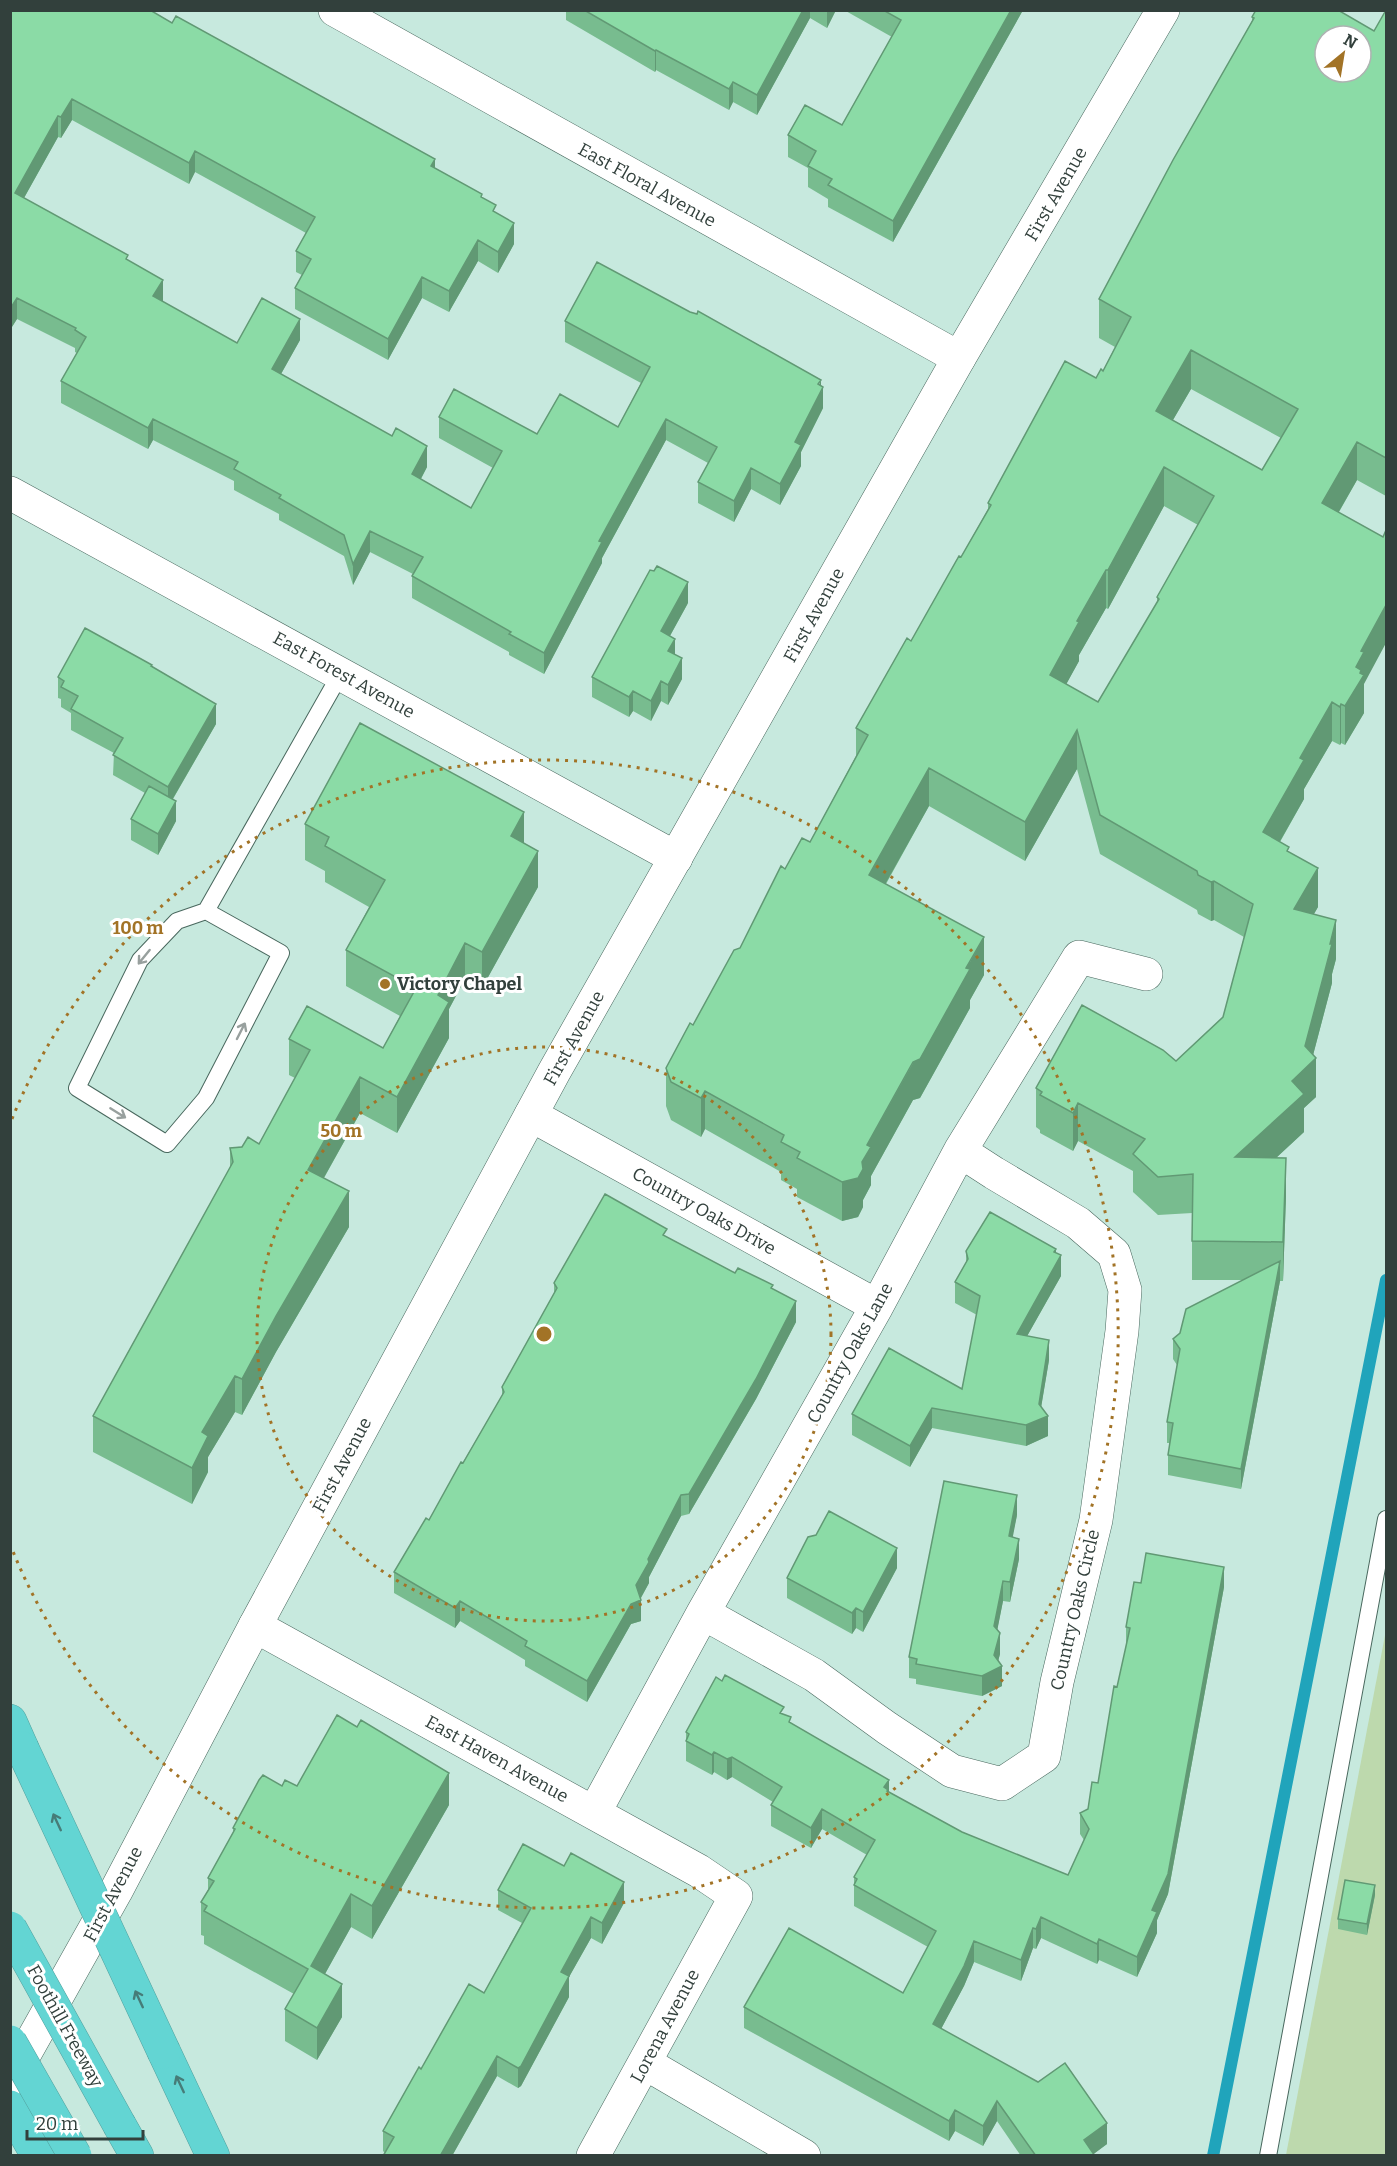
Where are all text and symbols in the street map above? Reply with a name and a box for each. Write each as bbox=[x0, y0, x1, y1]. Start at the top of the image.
north arrow bbox=[1313, 24, 1373, 84]
text: N bbox=[1340, 30, 1360, 53]
street label: East Floral Avenue bbox=[574, 138, 720, 232]
street label: First Avenue bbox=[1020, 143, 1092, 245]
street label: First Avenue bbox=[779, 564, 849, 666]
street label: East Forest Avenue bbox=[269, 627, 419, 723]
text: 100 m bbox=[112, 917, 164, 939]
one-way arrow bbox=[138, 949, 151, 965]
place label: Victory Chapel bbox=[397, 973, 522, 995]
marker: Victory Chapel bbox=[378, 977, 392, 991]
street label: First Avenue bbox=[539, 987, 609, 1089]
one-way arrow bbox=[236, 1022, 247, 1040]
one-way arrow bbox=[109, 1107, 126, 1120]
text: 50 m bbox=[320, 1120, 362, 1142]
street label: Country Oaks Drive bbox=[628, 1162, 780, 1260]
street label: Country Oaks Lane bbox=[802, 1279, 898, 1427]
centre of rings bbox=[534, 1324, 554, 1344]
street label: First Avenue bbox=[308, 1414, 376, 1516]
street label: Country Oaks Circle bbox=[1046, 1527, 1104, 1693]
street label: East Haven Avenue bbox=[422, 1711, 572, 1807]
one-way arrow bbox=[50, 1813, 62, 1831]
street label: First Avenue bbox=[79, 1843, 147, 1945]
street label: Foothill Freeway bbox=[22, 1961, 108, 2091]
street label: Lorena Avenue bbox=[626, 1965, 704, 2087]
one-way arrow bbox=[133, 1990, 145, 2008]
one-way arrow bbox=[173, 2076, 185, 2094]
scale bar bbox=[27, 2103, 142, 2141]
text: 20 m bbox=[36, 2113, 78, 2135]

